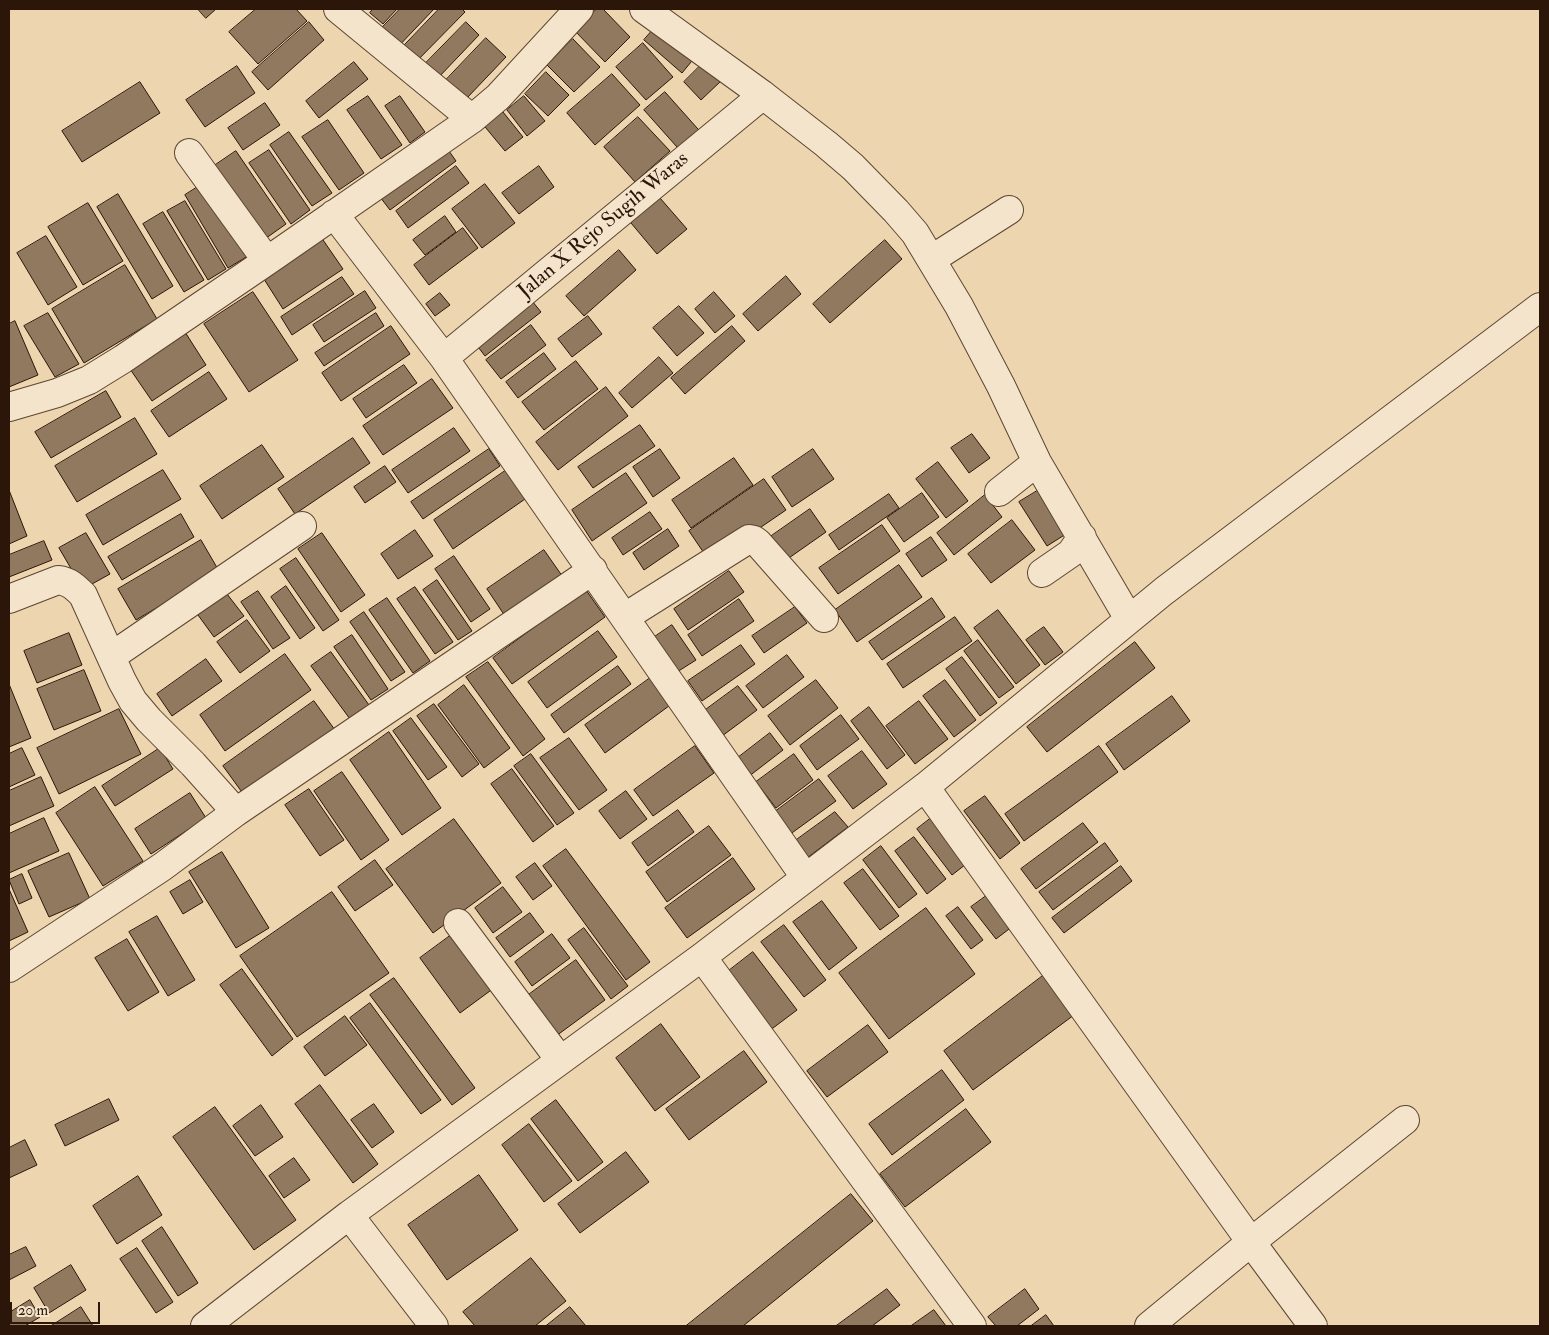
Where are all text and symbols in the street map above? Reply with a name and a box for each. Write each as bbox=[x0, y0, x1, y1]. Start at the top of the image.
street label: Jalan X Rejo Sugih Waras bbox=[513, 147, 695, 305]
scale bar bbox=[12, 1292, 102, 1324]
text: 20 m bbox=[18, 1301, 48, 1320]

